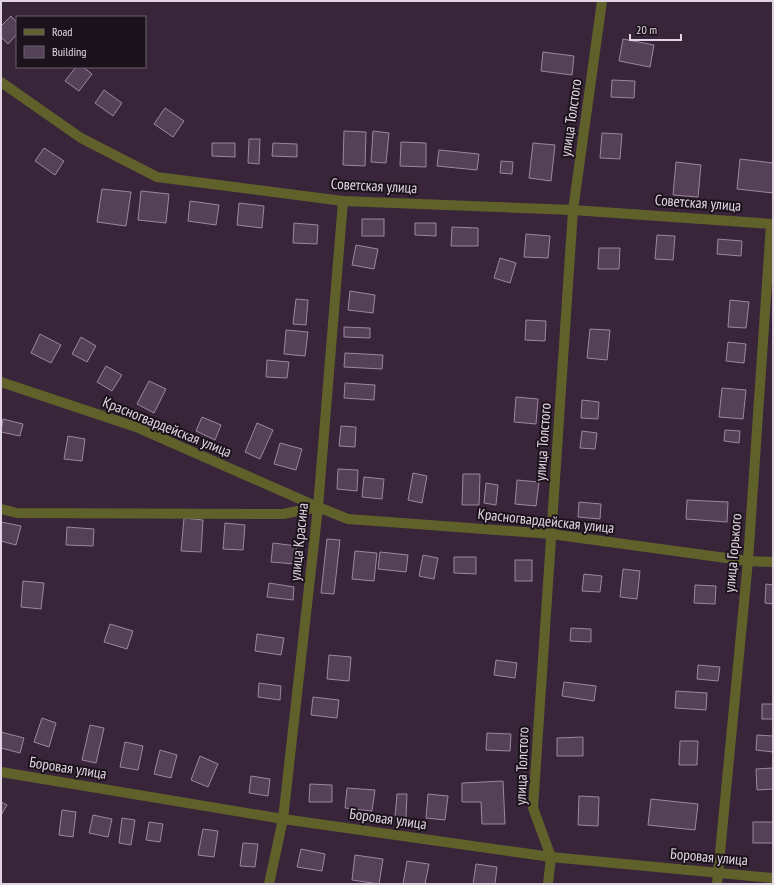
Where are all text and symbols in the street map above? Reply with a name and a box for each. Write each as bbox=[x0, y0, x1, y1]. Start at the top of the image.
legend bbox=[16, 16, 146, 68]
scale bar bbox=[630, 16, 681, 42]
text: 20 m bbox=[636, 22, 657, 37]
text: Road bbox=[52, 24, 72, 39]
text: Building bbox=[52, 44, 87, 59]
street label: улица Толстого bbox=[556, 78, 585, 158]
street label: Советская улица bbox=[330, 174, 418, 197]
street label: Советская улица bbox=[654, 190, 742, 215]
street label: Красногвардейская улица bbox=[100, 392, 234, 461]
street label: улица Толстого bbox=[530, 402, 555, 482]
street label: улица Красина bbox=[285, 502, 312, 582]
street label: Красногвардейская улица bbox=[477, 504, 615, 537]
street label: улица Горького bbox=[720, 513, 745, 593]
street label: улица Толстого bbox=[511, 727, 532, 805]
street label: Боровая улица bbox=[28, 752, 108, 783]
street label: Боровая улица bbox=[348, 804, 428, 833]
street label: Боровая улица bbox=[669, 844, 749, 869]

